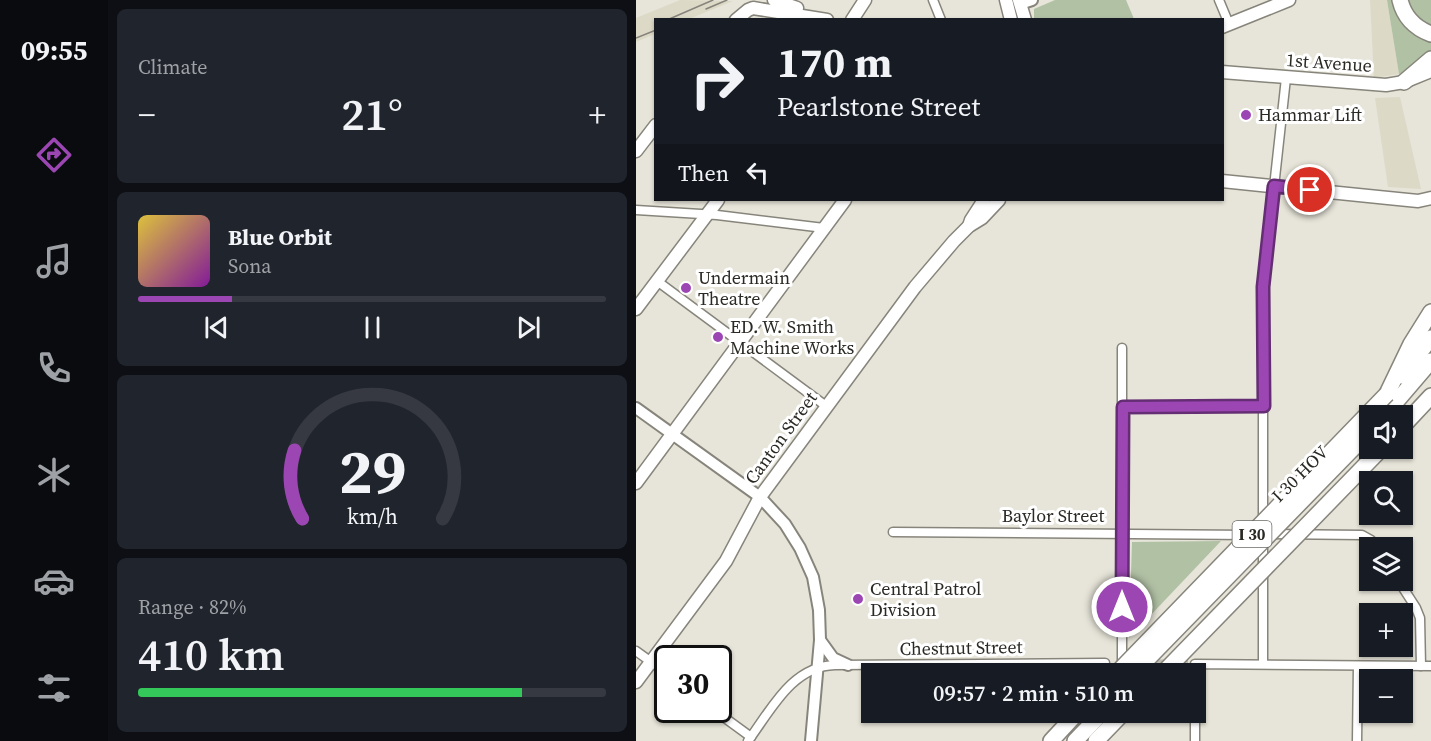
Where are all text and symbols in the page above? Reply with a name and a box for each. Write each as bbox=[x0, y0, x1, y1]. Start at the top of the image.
text: 09:55 bbox=[21, 32, 87, 69]
text: 170 m bbox=[777, 33, 892, 91]
icon: right bbox=[678, 42, 756, 120]
street label: 1st Avenue bbox=[1285, 47, 1373, 78]
text: Climate bbox=[138, 53, 207, 81]
text: 21° bbox=[341, 83, 403, 145]
text: Pearlstone Street bbox=[777, 88, 980, 125]
text: − bbox=[138, 92, 156, 137]
text: + bbox=[589, 92, 606, 137]
place label: Hammar Lift bbox=[1258, 102, 1362, 127]
marker: Hammar Lift bbox=[1239, 108, 1253, 122]
icon: directions bbox=[33, 134, 75, 176]
icon: left bbox=[741, 156, 774, 189]
text: Then bbox=[678, 158, 729, 188]
pin bbox=[1284, 164, 1335, 215]
icon: arrive bbox=[1293, 173, 1326, 206]
text: Blue Orbit bbox=[228, 222, 332, 252]
icon: music bbox=[33, 240, 75, 282]
text: Sona bbox=[228, 252, 272, 280]
place label: Undermain Theatre bbox=[698, 265, 790, 311]
marker: Undermain Theatre bbox=[679, 281, 693, 295]
icon: previous bbox=[200, 311, 233, 344]
icon: pause bbox=[356, 311, 389, 344]
icon: next bbox=[512, 311, 545, 344]
place label: ED. W. Smith Machine Works bbox=[730, 314, 855, 360]
marker: ED. W. Smith Machine Works bbox=[711, 330, 725, 344]
icon: phone bbox=[33, 347, 75, 389]
street label: Canton Street bbox=[739, 386, 823, 489]
map controls bbox=[1359, 405, 1413, 723]
button: sound bbox=[1359, 405, 1413, 459]
text: 29 bbox=[338, 428, 406, 514]
street label: I 30 HOV bbox=[1266, 440, 1334, 508]
icon: climate bbox=[33, 454, 75, 496]
button: search bbox=[1359, 471, 1413, 525]
text: km/h bbox=[346, 502, 398, 531]
street label: Baylor Street bbox=[1002, 503, 1105, 528]
road number: I 30 bbox=[1232, 521, 1272, 547]
button: layers bbox=[1359, 537, 1413, 591]
icon: car bbox=[33, 560, 75, 602]
position arrow bbox=[1090, 575, 1154, 639]
place label: Central Patrol Division bbox=[870, 576, 981, 622]
marker: Central Patrol Division bbox=[851, 592, 865, 606]
text: Range · 82% bbox=[138, 593, 247, 621]
button: + bbox=[1359, 603, 1413, 657]
text: 410 km bbox=[138, 623, 285, 685]
street label: Chestnut Street bbox=[899, 634, 1023, 661]
speed limit sign: 30 bbox=[654, 645, 732, 723]
icon: filters bbox=[33, 667, 75, 709]
button: − bbox=[1359, 669, 1413, 723]
text: 09:57 · 2 min · 510 m bbox=[933, 678, 1134, 708]

